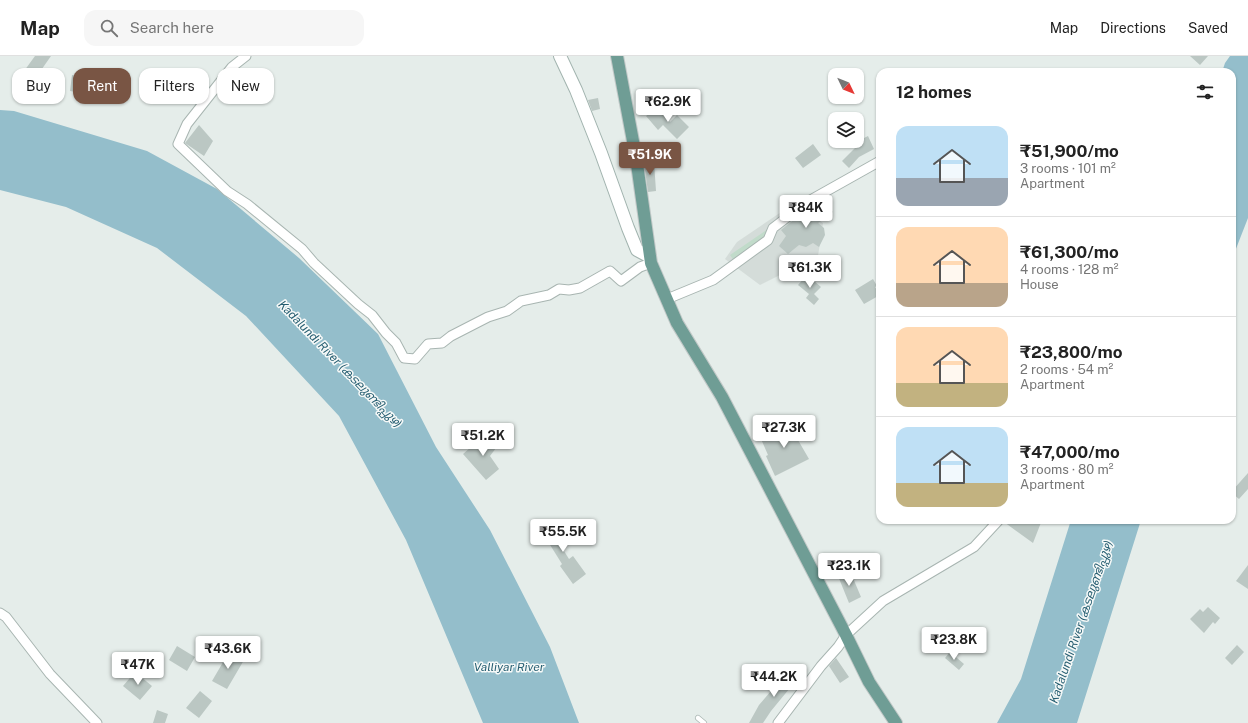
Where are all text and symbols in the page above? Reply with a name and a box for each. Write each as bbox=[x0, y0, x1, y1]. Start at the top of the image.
search box bbox=[84, 10, 364, 46]
text: Map bbox=[20, 17, 60, 39]
icon: search bbox=[98, 17, 120, 39]
text: Search here bbox=[130, 19, 214, 36]
text: Map bbox=[1050, 20, 1078, 36]
text: Directions bbox=[1100, 20, 1166, 36]
text: Saved bbox=[1188, 20, 1228, 36]
chip: Buy bbox=[12, 68, 65, 104]
chip: Rent bbox=[73, 68, 131, 104]
chip: Filters bbox=[139, 68, 209, 104]
chip: New bbox=[217, 68, 274, 104]
north arrow bbox=[828, 68, 864, 104]
map controls bbox=[828, 68, 864, 148]
icon: filters bbox=[1194, 81, 1216, 103]
text: 12 homes bbox=[896, 82, 972, 102]
pin: ₹62.9K bbox=[635, 89, 701, 123]
text: ₹62.9K bbox=[645, 94, 691, 109]
button: layers bbox=[828, 112, 864, 148]
text: ₹51,900/mo bbox=[1020, 141, 1119, 161]
pin: ₹51.9K bbox=[617, 142, 683, 176]
icon: home bbox=[928, 142, 976, 190]
text: ₹51.9K bbox=[628, 147, 672, 162]
text: 3 rooms · 101 m² bbox=[1020, 161, 1116, 176]
text: Apartment bbox=[1020, 176, 1085, 191]
pin: ₹84K bbox=[782, 195, 830, 229]
text: ₹84K bbox=[789, 200, 823, 215]
text: ₹61,300/mo bbox=[1020, 242, 1119, 262]
icon: home bbox=[928, 243, 976, 291]
pin: ₹61.3K bbox=[777, 255, 843, 289]
text: ₹61.3K bbox=[788, 260, 832, 275]
text: 4 rooms · 128 m² bbox=[1020, 262, 1119, 277]
text: House bbox=[1020, 277, 1059, 292]
water label: Kadalundi River (കടലുണ്ടിപ്പുഴ) bbox=[275, 298, 405, 431]
text: ₹23,800/mo bbox=[1020, 342, 1122, 362]
icon: home bbox=[928, 343, 976, 391]
text: 2 rooms · 54 m² bbox=[1020, 362, 1113, 377]
text: Apartment bbox=[1020, 377, 1085, 392]
pin: ₹27.3K bbox=[751, 415, 817, 449]
text: ₹27.3K bbox=[762, 420, 806, 435]
pin: ₹51.2K bbox=[450, 423, 516, 457]
text: ₹51.2K bbox=[461, 428, 505, 443]
text: ₹47,000/mo bbox=[1020, 442, 1120, 462]
icon: home bbox=[928, 443, 976, 491]
text: 3 rooms · 80 m² bbox=[1020, 462, 1113, 477]
text: Apartment bbox=[1020, 477, 1085, 492]
pin: ₹55.5K bbox=[530, 519, 596, 553]
text: ₹55.5K bbox=[539, 524, 587, 539]
water label: Kadalundi River (കടലുണ്ടിപ്പുഴ) bbox=[1046, 539, 1116, 706]
pin: ₹23.1K bbox=[816, 553, 882, 587]
text: ₹23.1K bbox=[827, 558, 871, 573]
pin: ₹23.8K bbox=[921, 627, 987, 661]
text: ₹23.8K bbox=[931, 632, 977, 647]
pin: ₹43.6K bbox=[195, 636, 261, 670]
text: ₹43.6K bbox=[205, 641, 251, 656]
pin: ₹47K bbox=[114, 652, 162, 686]
text: ₹47K bbox=[121, 657, 155, 672]
water label: Valliyar River bbox=[474, 660, 545, 674]
pin: ₹44.2K bbox=[741, 664, 807, 698]
text: ₹44.2K bbox=[751, 669, 797, 684]

